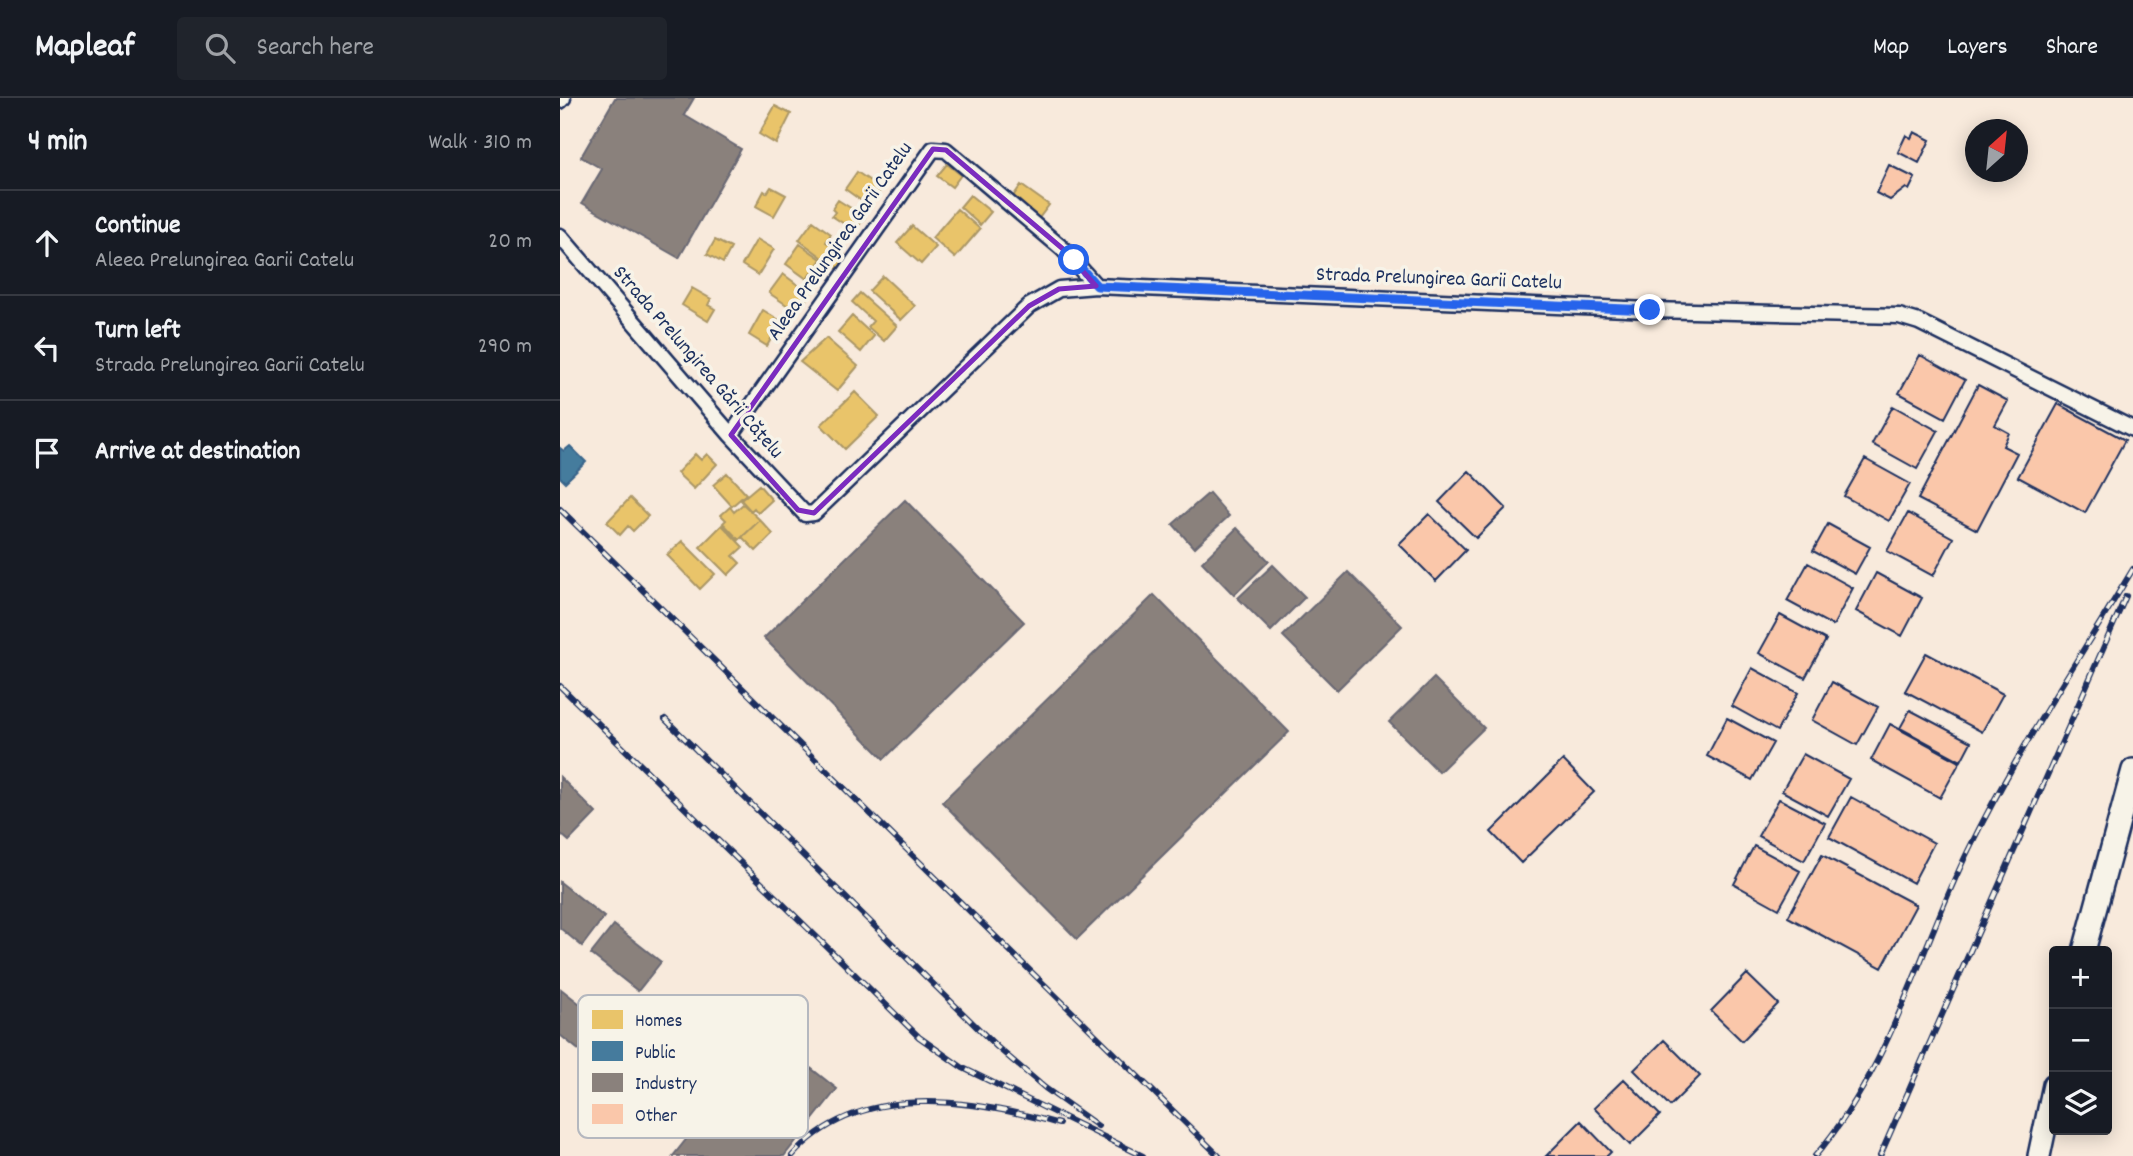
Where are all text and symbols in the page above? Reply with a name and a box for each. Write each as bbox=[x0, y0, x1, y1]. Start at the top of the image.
search box bbox=[177, 17, 667, 80]
text: Mapleaf bbox=[35, 25, 135, 72]
icon: search bbox=[201, 29, 239, 67]
text: Search here bbox=[257, 30, 374, 67]
text: Map bbox=[1873, 31, 1909, 65]
text: Layers bbox=[1947, 31, 2008, 65]
text: Share bbox=[2046, 31, 2098, 65]
north arrow bbox=[1965, 119, 2028, 182]
text: 4 min bbox=[28, 122, 87, 165]
text: Walk · 310 m bbox=[428, 127, 532, 160]
street label: Aleea Prelungirea Garii Catelu bbox=[761, 136, 921, 348]
text: Continue bbox=[95, 208, 180, 245]
icon: ahead bbox=[28, 224, 66, 262]
text: 20 m bbox=[488, 226, 532, 259]
route start bbox=[1058, 244, 1089, 275]
text: Aleea Prelungirea Garii Catelu bbox=[95, 245, 354, 278]
street label: Strada Prelungirea Gării Cățelu bbox=[605, 260, 789, 466]
street label: Strada Prelungirea Garii Catelu bbox=[1315, 261, 1563, 299]
route end bbox=[1634, 294, 1665, 325]
text: Turn left bbox=[95, 313, 181, 350]
icon: left bbox=[28, 329, 66, 367]
text: 290 m bbox=[478, 331, 532, 364]
text: Strada Prelungirea Garii Catelu bbox=[95, 350, 365, 383]
icon: arrive bbox=[28, 434, 66, 472]
text: Arrive at destination bbox=[95, 434, 300, 471]
map controls bbox=[2049, 946, 2112, 1135]
button: + bbox=[2049, 946, 2112, 1009]
legend bbox=[578, 995, 808, 1138]
text: Homes bbox=[635, 1009, 683, 1036]
button: − bbox=[2049, 1009, 2112, 1072]
text: Public bbox=[635, 1041, 676, 1068]
text: Industry bbox=[635, 1072, 697, 1099]
button: layers bbox=[2049, 1072, 2112, 1135]
text: Other bbox=[635, 1104, 677, 1131]

